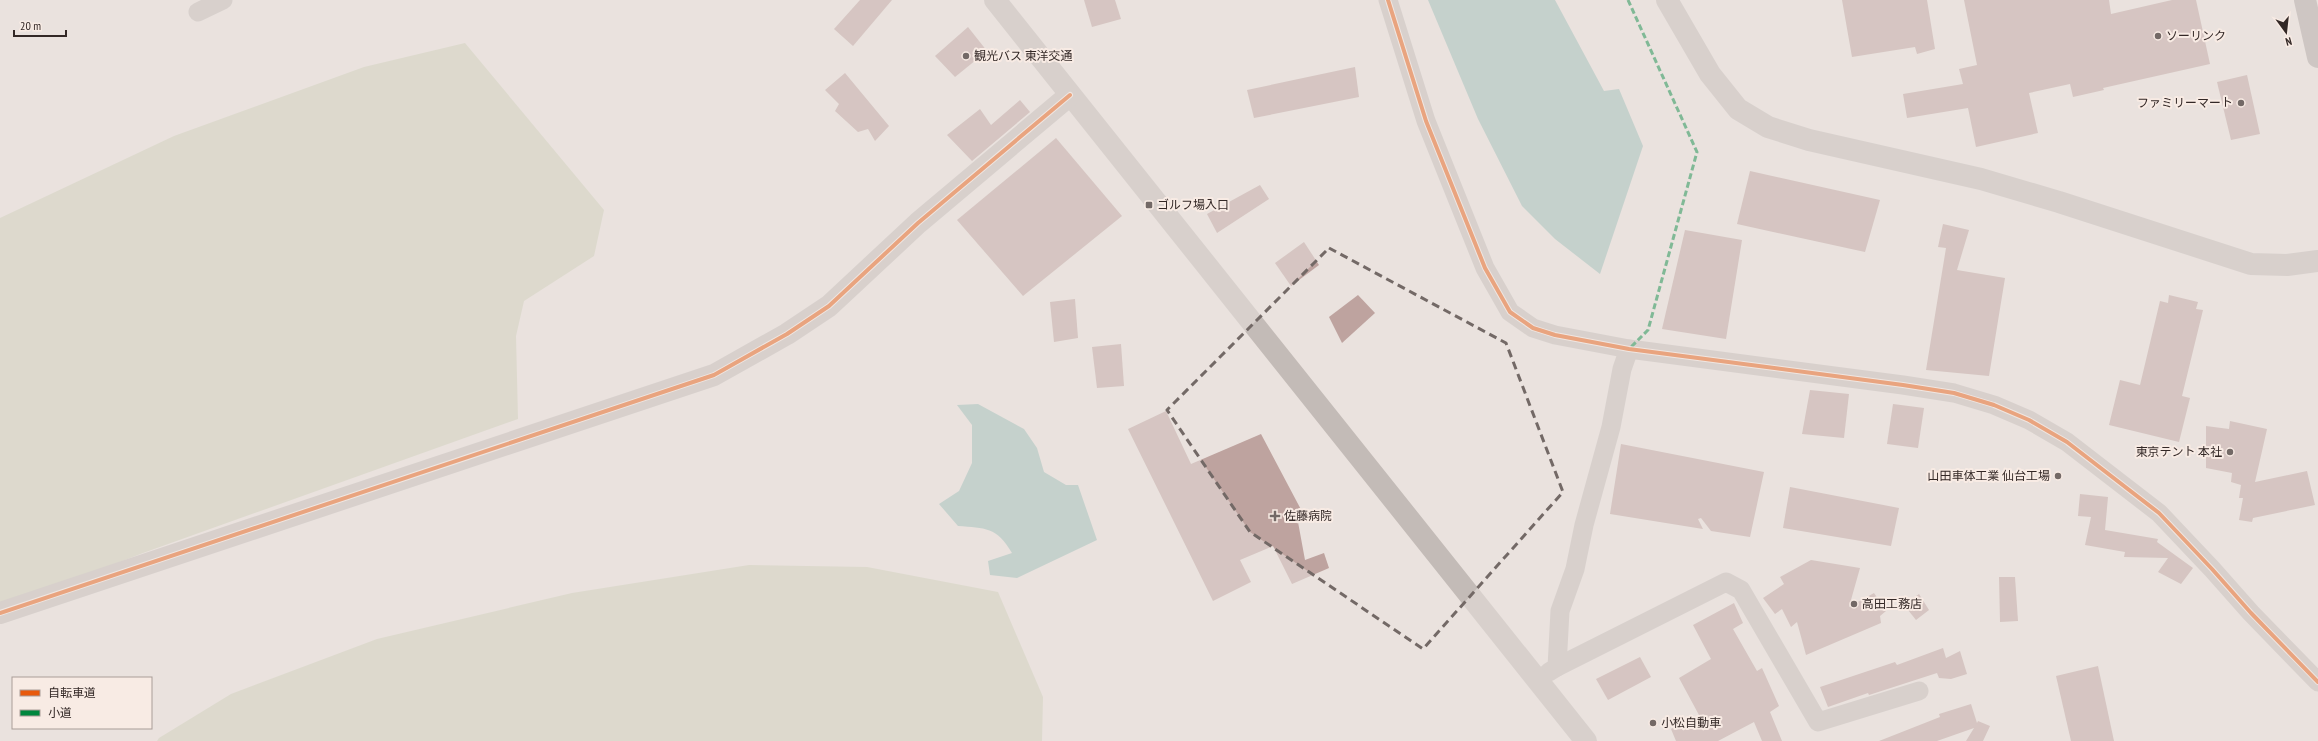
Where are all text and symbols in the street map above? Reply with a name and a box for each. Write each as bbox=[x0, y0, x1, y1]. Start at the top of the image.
scale bar bbox=[14, 12, 66, 38]
north arrow bbox=[2266, 12, 2306, 52]
text: 20 m bbox=[20, 18, 41, 33]
place label: ソーリンク bbox=[2166, 28, 2226, 43]
marker: ソーリンク bbox=[2153, 31, 2163, 41]
text: N bbox=[2284, 34, 2293, 49]
place label: 観光バス 東洋交通 bbox=[974, 48, 1073, 63]
marker: 観光バス 東洋交通 bbox=[961, 51, 971, 61]
place label: ファミリーマート bbox=[2137, 95, 2233, 110]
marker: ファミリーマート bbox=[2236, 98, 2246, 108]
place label: ゴルフ場入口 bbox=[1157, 197, 1229, 212]
marker: ゴルフ場入口 bbox=[1144, 200, 1154, 210]
place label: 東京テント 本社 bbox=[2135, 444, 2222, 459]
marker: 東京テント 本社 bbox=[2225, 447, 2235, 457]
place label: 山田車体工業 仙台工場 bbox=[1927, 468, 2050, 483]
marker: 山田車体工業 仙台工場 bbox=[2053, 471, 2063, 481]
place label: 佐藤病院 bbox=[1284, 508, 1332, 523]
marker: 佐藤病院 bbox=[1269, 510, 1281, 522]
place label: 高田工務店 bbox=[1862, 596, 1922, 611]
marker: 高田工務店 bbox=[1849, 599, 1859, 609]
legend bbox=[12, 677, 152, 729]
text: 自転車道 bbox=[48, 685, 96, 700]
text: 小道 bbox=[48, 705, 72, 720]
place label: 小松自動車 bbox=[1661, 715, 1721, 730]
marker: 小松自動車 bbox=[1648, 718, 1658, 728]

